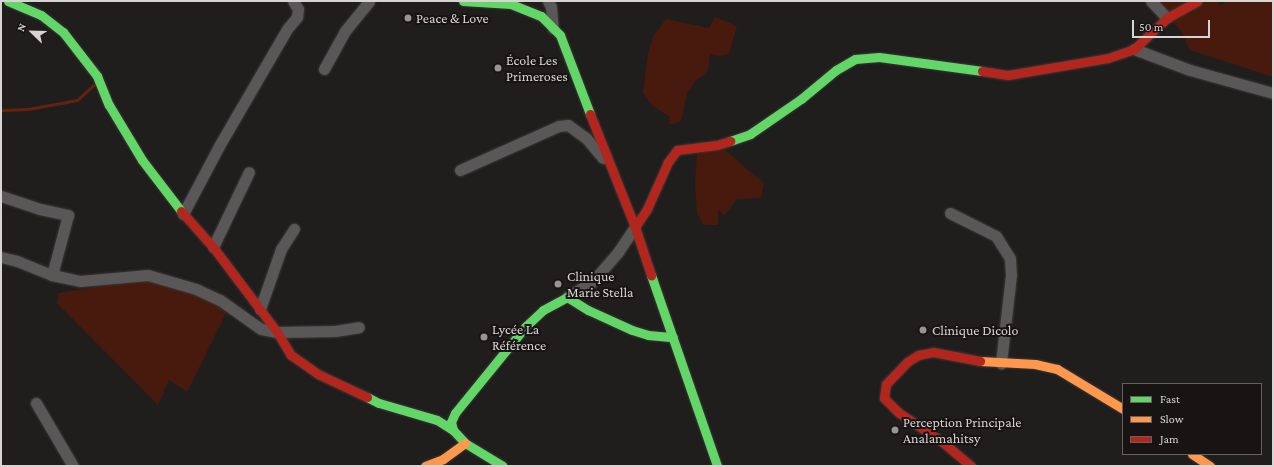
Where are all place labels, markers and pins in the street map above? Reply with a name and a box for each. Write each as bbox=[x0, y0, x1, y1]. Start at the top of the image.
place label: Peace & Love bbox=[416, 10, 489, 26]
marker: Peace & Love bbox=[403, 13, 413, 23]
place label: École Les Primeroses bbox=[506, 52, 568, 84]
marker: École Les Primeroses bbox=[493, 63, 503, 73]
place label: Clinique Marie Stella bbox=[567, 268, 634, 300]
marker: Clinique Marie Stella bbox=[552, 278, 564, 290]
place label: Lycée La Référence bbox=[492, 321, 546, 354]
place label: Clinique Dicolo bbox=[932, 322, 1018, 338]
marker: Clinique Dicolo bbox=[917, 324, 929, 336]
marker: Lycée La Référence bbox=[479, 332, 489, 342]
place label: Perception Principale Analamahitsy bbox=[903, 414, 1022, 446]
marker: Perception Principale Analamahitsy bbox=[890, 425, 900, 435]

